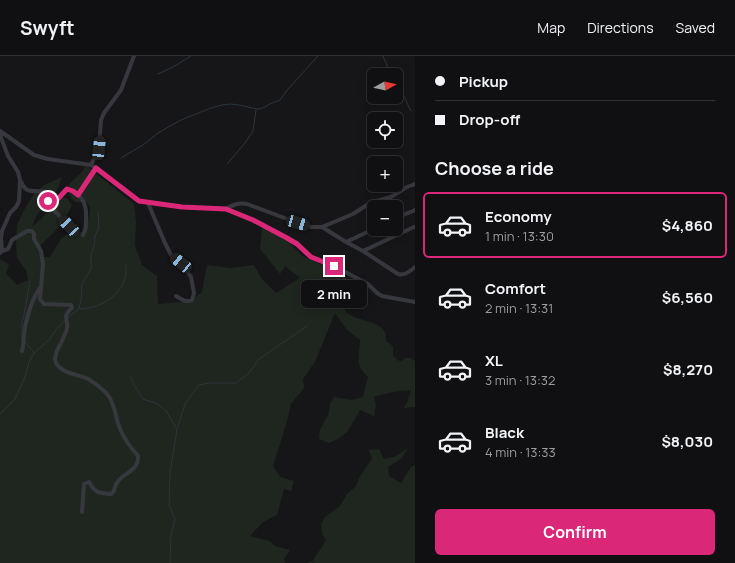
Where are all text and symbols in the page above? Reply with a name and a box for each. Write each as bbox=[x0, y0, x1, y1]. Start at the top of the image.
text: Swyft bbox=[20, 15, 74, 41]
text: Map bbox=[537, 18, 565, 37]
text: Directions bbox=[587, 18, 654, 37]
text: Saved bbox=[676, 18, 715, 37]
north arrow bbox=[367, 68, 403, 104]
map controls bbox=[367, 68, 403, 236]
text: Pickup bbox=[459, 71, 508, 92]
text: Drop-off bbox=[459, 109, 520, 130]
button: locate bbox=[367, 112, 403, 148]
car bbox=[92, 135, 106, 161]
button: + bbox=[367, 156, 403, 192]
text: Choose a ride bbox=[435, 156, 554, 180]
route start bbox=[39, 192, 57, 210]
button: − bbox=[367, 200, 403, 236]
text: Economy bbox=[485, 206, 552, 227]
icon: car bbox=[437, 207, 473, 243]
car bbox=[56, 213, 82, 239]
car bbox=[285, 214, 311, 232]
text: $4,860 bbox=[662, 215, 713, 236]
text: 1 min · 13:30 bbox=[485, 227, 554, 245]
car bbox=[168, 251, 194, 275]
route end bbox=[325, 257, 343, 275]
text: Comfort bbox=[485, 278, 546, 299]
icon: car bbox=[437, 279, 473, 315]
callout: 2 min bbox=[301, 280, 367, 308]
text: 2 min bbox=[317, 285, 351, 303]
text: $6,560 bbox=[662, 287, 713, 308]
text: 2 min · 13:31 bbox=[485, 299, 553, 317]
text: XL bbox=[485, 350, 503, 371]
icon: car bbox=[437, 351, 473, 387]
text: $8,270 bbox=[663, 359, 713, 380]
text: 3 min · 13:32 bbox=[485, 371, 555, 389]
text: Black bbox=[485, 422, 524, 443]
icon: car bbox=[437, 423, 473, 459]
text: $8,030 bbox=[661, 431, 713, 452]
text: 4 min · 13:33 bbox=[485, 443, 556, 461]
button: Confirm bbox=[435, 509, 715, 555]

